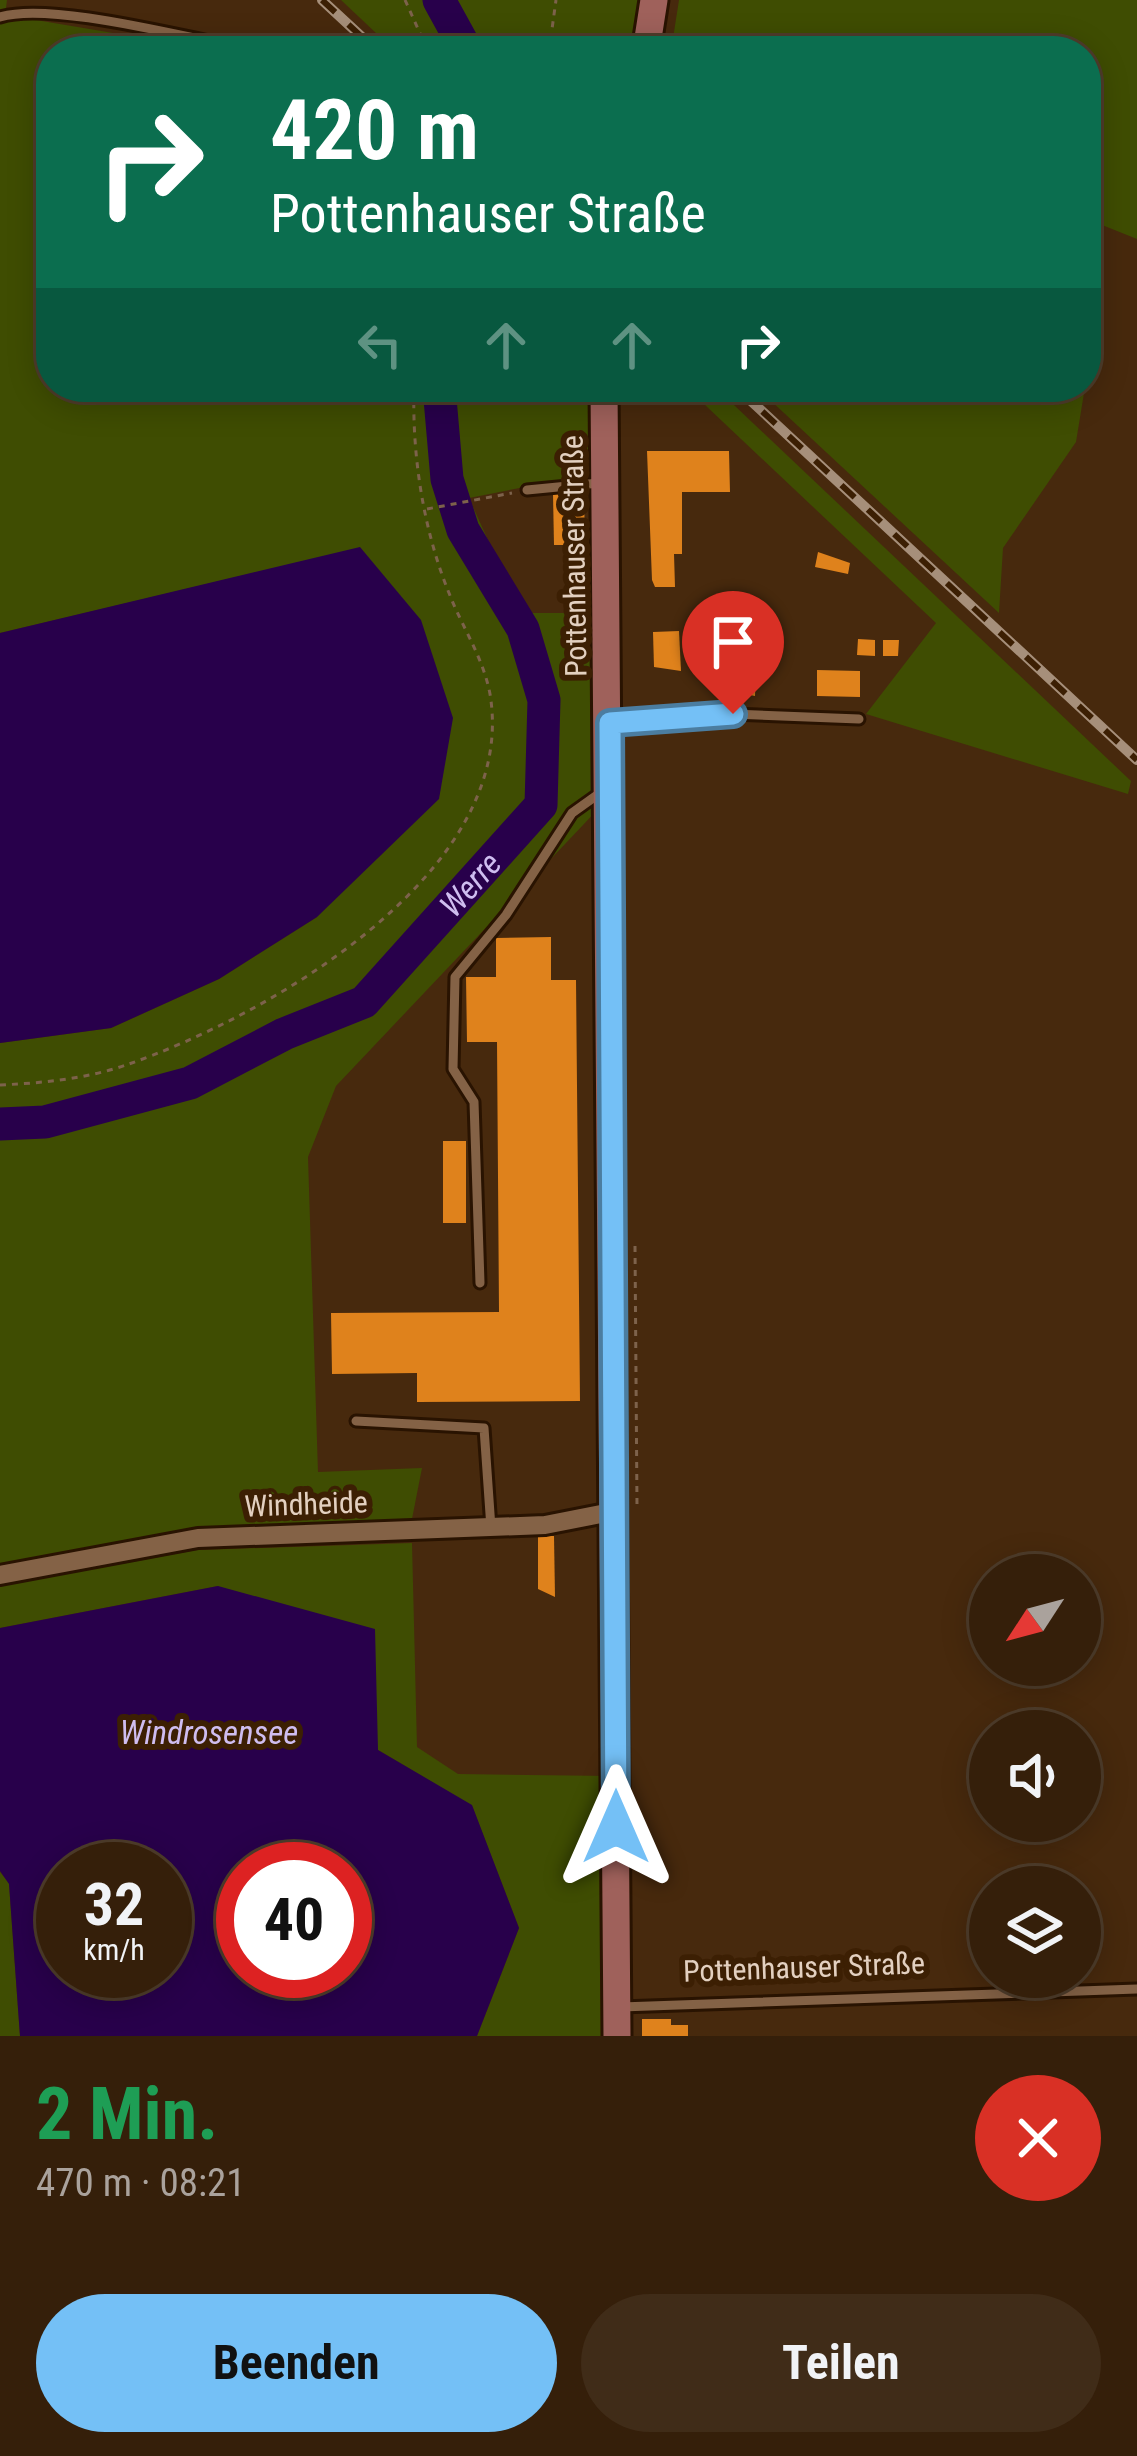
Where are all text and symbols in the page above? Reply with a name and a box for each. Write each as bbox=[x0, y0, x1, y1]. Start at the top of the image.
text: 420 m bbox=[270, 81, 479, 180]
icon: right bbox=[72, 84, 228, 240]
text: Pottenhauser Straße bbox=[270, 182, 706, 245]
icon: left bbox=[347, 312, 413, 378]
icon: ahead bbox=[473, 312, 539, 378]
icon: ahead bbox=[599, 312, 665, 378]
icon: right bbox=[725, 312, 791, 378]
street label: Pottenhauser Straße bbox=[554, 435, 594, 677]
pin bbox=[682, 591, 784, 714]
icon: arrive bbox=[700, 609, 766, 675]
water label: Werre bbox=[431, 844, 509, 924]
street label: Windheide bbox=[244, 1484, 368, 1524]
north arrow bbox=[969, 1554, 1101, 1686]
map controls bbox=[969, 1554, 1101, 1998]
button: sound bbox=[969, 1710, 1101, 1842]
water label: Windrosensee bbox=[120, 1713, 298, 1752]
position arrow bbox=[553, 1764, 679, 1890]
speed limit sign: 40 bbox=[216, 1842, 372, 1998]
button: layers bbox=[969, 1866, 1101, 1998]
text: 32 bbox=[84, 1869, 144, 1940]
text: km/h bbox=[83, 1932, 145, 1967]
street label: Pottenhauser Straße bbox=[682, 1945, 926, 1989]
text: 2 Min. bbox=[36, 2072, 218, 2157]
button: close bbox=[975, 2075, 1101, 2201]
text: 470 m · 08:21 bbox=[36, 2160, 246, 2206]
button: Beenden bbox=[36, 2294, 557, 2432]
button: Teilen bbox=[581, 2294, 1101, 2432]

